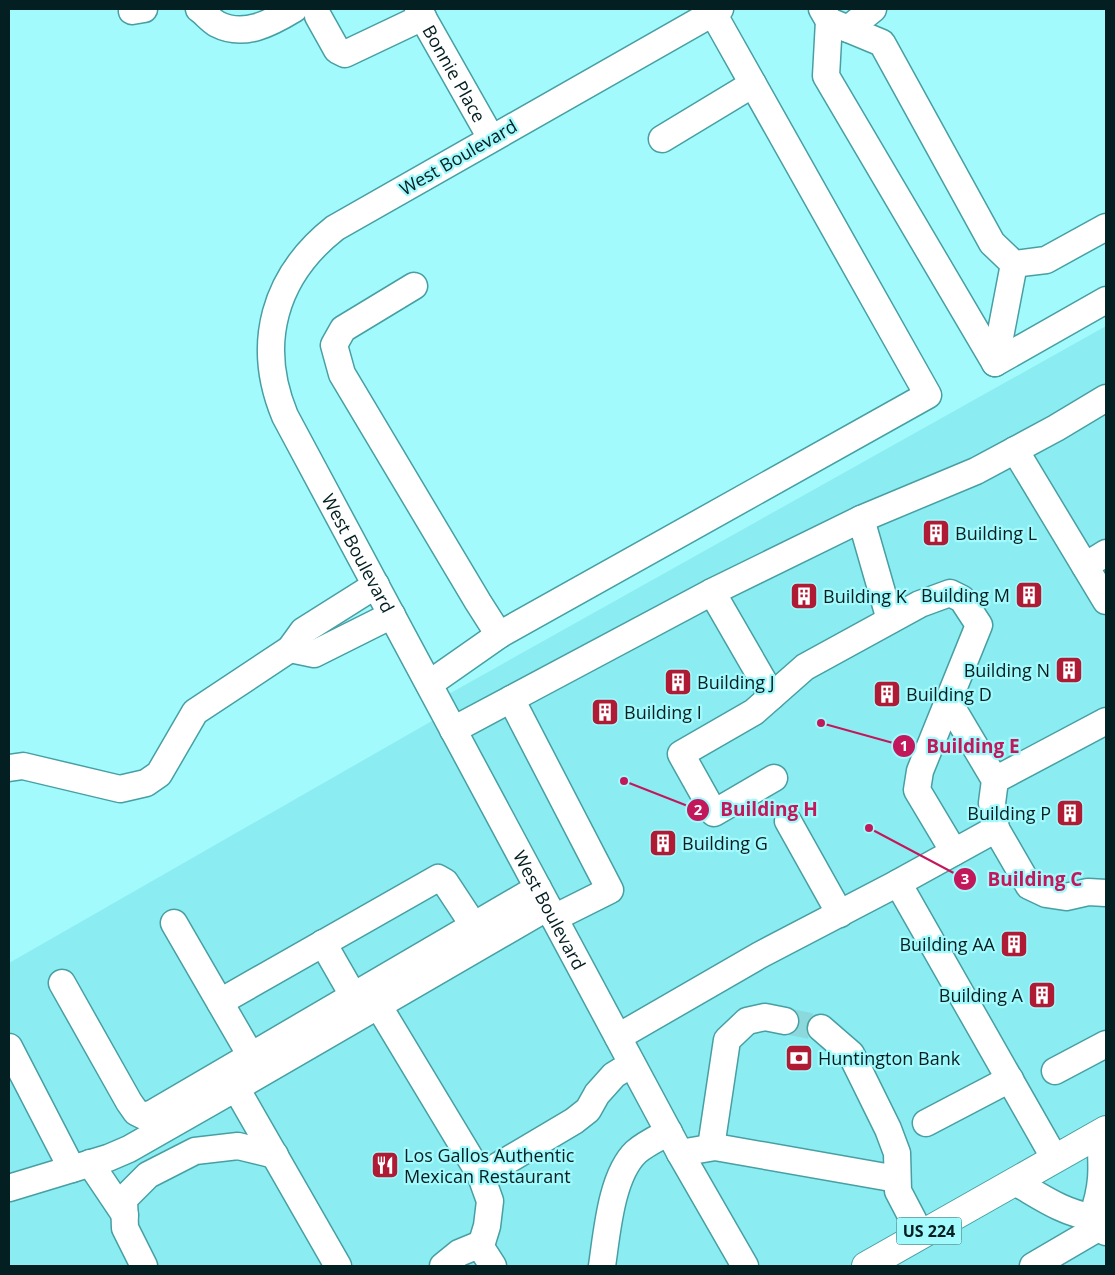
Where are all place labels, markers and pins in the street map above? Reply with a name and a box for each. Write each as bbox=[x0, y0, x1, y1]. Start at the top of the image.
building icon: Building L bbox=[921, 518, 951, 548]
place label: Building L bbox=[955, 521, 1037, 545]
building icon: Building M bbox=[1014, 580, 1044, 610]
building icon: Building K bbox=[789, 581, 819, 611]
place label: Building M bbox=[921, 583, 1010, 607]
place label: Building K bbox=[823, 584, 908, 608]
building icon: Building N bbox=[1054, 655, 1084, 685]
place label: Building N bbox=[964, 658, 1050, 682]
building icon: Building J bbox=[663, 667, 693, 697]
place label: Building J bbox=[697, 670, 775, 694]
building icon: Building D bbox=[872, 679, 902, 709]
place label: Building D bbox=[906, 682, 992, 706]
building icon: Building I bbox=[590, 697, 620, 727]
place label: Building I bbox=[624, 700, 702, 724]
callout: Building E bbox=[892, 729, 1030, 763]
callout: Building H bbox=[685, 793, 827, 827]
building icon: Building P bbox=[1055, 798, 1085, 828]
place label: Building P bbox=[967, 801, 1051, 825]
building icon: Building G bbox=[648, 828, 678, 858]
place label: Building G bbox=[682, 831, 768, 855]
callout: Building C bbox=[952, 862, 1092, 896]
building icon: Building AA bbox=[999, 929, 1029, 959]
place label: Building AA bbox=[899, 932, 996, 956]
building icon: Building A bbox=[1027, 980, 1057, 1010]
place label: Building A bbox=[939, 983, 1024, 1007]
bank icon: Huntington Bank bbox=[784, 1043, 814, 1073]
place label: Huntington Bank bbox=[818, 1046, 961, 1070]
place label: Los Gallos Authentic Mexican Restaurant bbox=[404, 1143, 575, 1188]
restaurant icon: Los Gallos Authentic Mexican Restaurant bbox=[370, 1150, 400, 1180]

